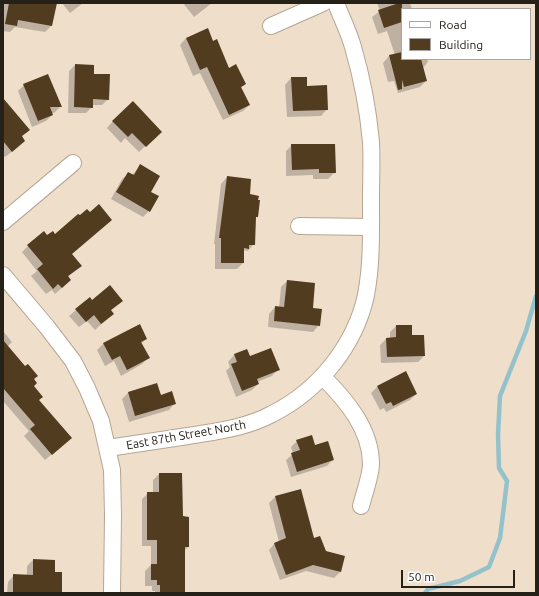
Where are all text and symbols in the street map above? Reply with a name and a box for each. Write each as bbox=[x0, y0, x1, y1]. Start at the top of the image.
legend bbox=[401, 8, 531, 60]
text: Road bbox=[439, 18, 467, 31]
text: Building bbox=[439, 38, 483, 51]
street label: East 87th Street North bbox=[125, 417, 247, 453]
scale bar bbox=[403, 562, 517, 588]
text: 50 m bbox=[408, 570, 435, 583]

